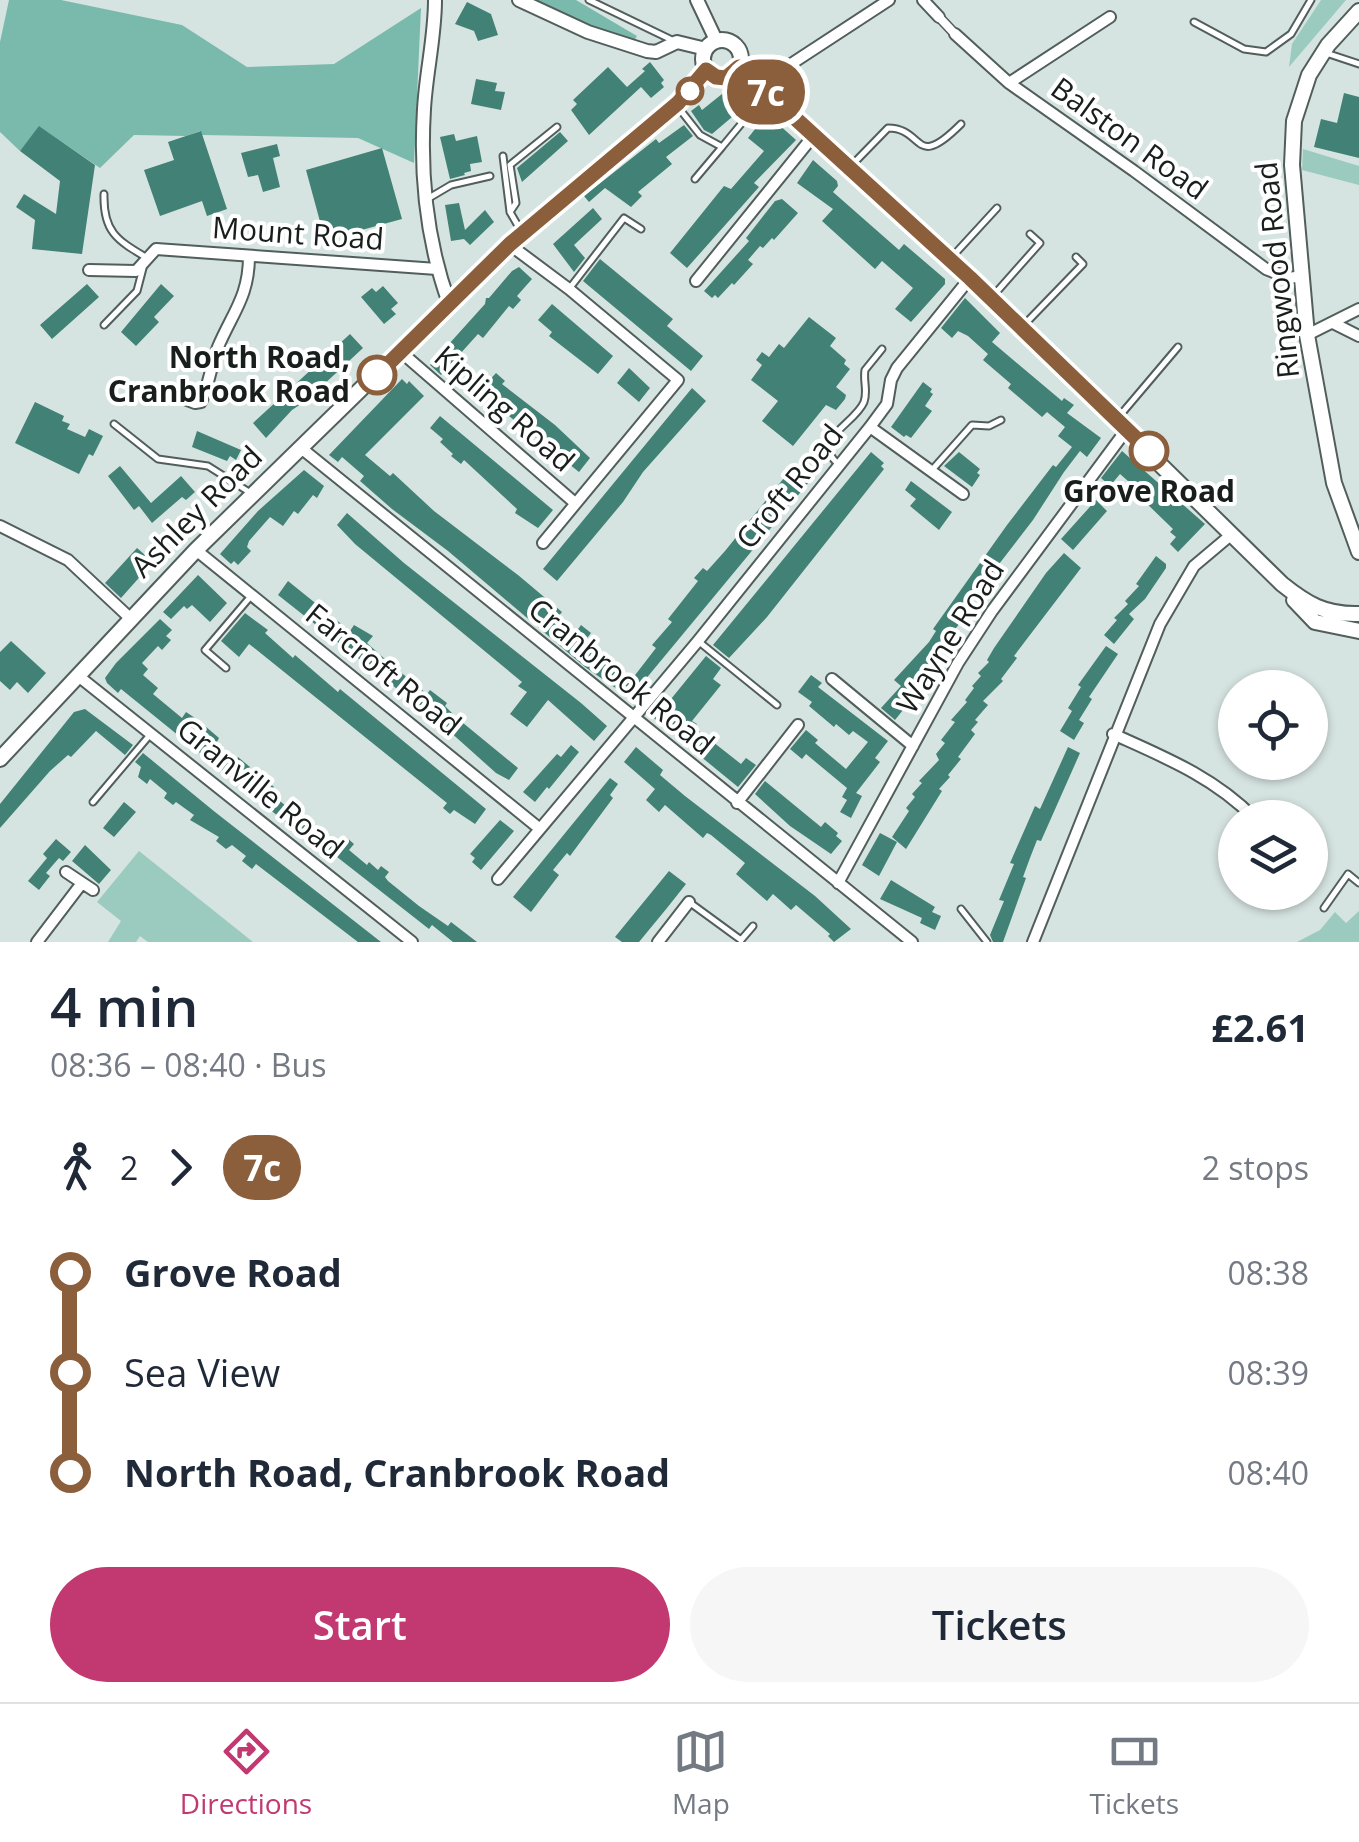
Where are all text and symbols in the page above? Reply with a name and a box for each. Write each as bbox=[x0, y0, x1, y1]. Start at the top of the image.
line badge: 7c bbox=[721, 59, 811, 124]
street label: Balston Road bbox=[1043, 67, 1217, 209]
text: 7c bbox=[747, 69, 785, 116]
unlabelled marker bbox=[677, 78, 703, 104]
street label: Ringwood Road bbox=[1245, 160, 1308, 381]
street label: Mount Road bbox=[211, 206, 385, 259]
street label: Kipling Road bbox=[426, 335, 584, 480]
place label: North Road, Cranbrook Road bbox=[108, 336, 350, 411]
marker: North Road, Cranbrook Road bbox=[358, 356, 396, 394]
street label: Croft Road bbox=[726, 415, 852, 557]
marker: Grove Road bbox=[1130, 432, 1168, 470]
street label: Ashley Road bbox=[121, 436, 271, 586]
place label: Grove Road bbox=[1063, 470, 1235, 511]
street label: Wayne Road bbox=[886, 552, 1013, 721]
street label: Cranbrook Road bbox=[520, 588, 723, 764]
street label: Farcroft Road bbox=[297, 593, 470, 744]
map controls bbox=[1218, 670, 1328, 910]
button: locate bbox=[1218, 670, 1328, 780]
street label: Granville Road bbox=[169, 708, 353, 868]
button: layers bbox=[1218, 800, 1328, 910]
text: 4 min bbox=[50, 968, 198, 1043]
text: £2.61 bbox=[1211, 1001, 1309, 1053]
text: 08:36 – 08:40 · Bus bbox=[50, 1043, 326, 1086]
icon: walk bbox=[50, 1140, 105, 1195]
icon: forward bbox=[153, 1140, 208, 1195]
text: 7c bbox=[243, 1144, 281, 1191]
text: 2 bbox=[120, 1146, 138, 1189]
text: 2 stops bbox=[1202, 1146, 1309, 1189]
text: Grove Road bbox=[124, 1246, 342, 1298]
text: 08:38 bbox=[1227, 1251, 1309, 1294]
text: Sea View bbox=[124, 1346, 280, 1398]
text: 08:39 bbox=[1227, 1351, 1309, 1394]
text: North Road, Cranbrook Road bbox=[124, 1446, 670, 1498]
text: 08:40 bbox=[1227, 1451, 1309, 1494]
button: Start bbox=[50, 1567, 670, 1682]
button: Tickets bbox=[690, 1567, 1309, 1682]
tab: Directions bbox=[180, 1724, 312, 1822]
tab: Map bbox=[672, 1724, 730, 1822]
tab: Tickets bbox=[1089, 1724, 1179, 1822]

